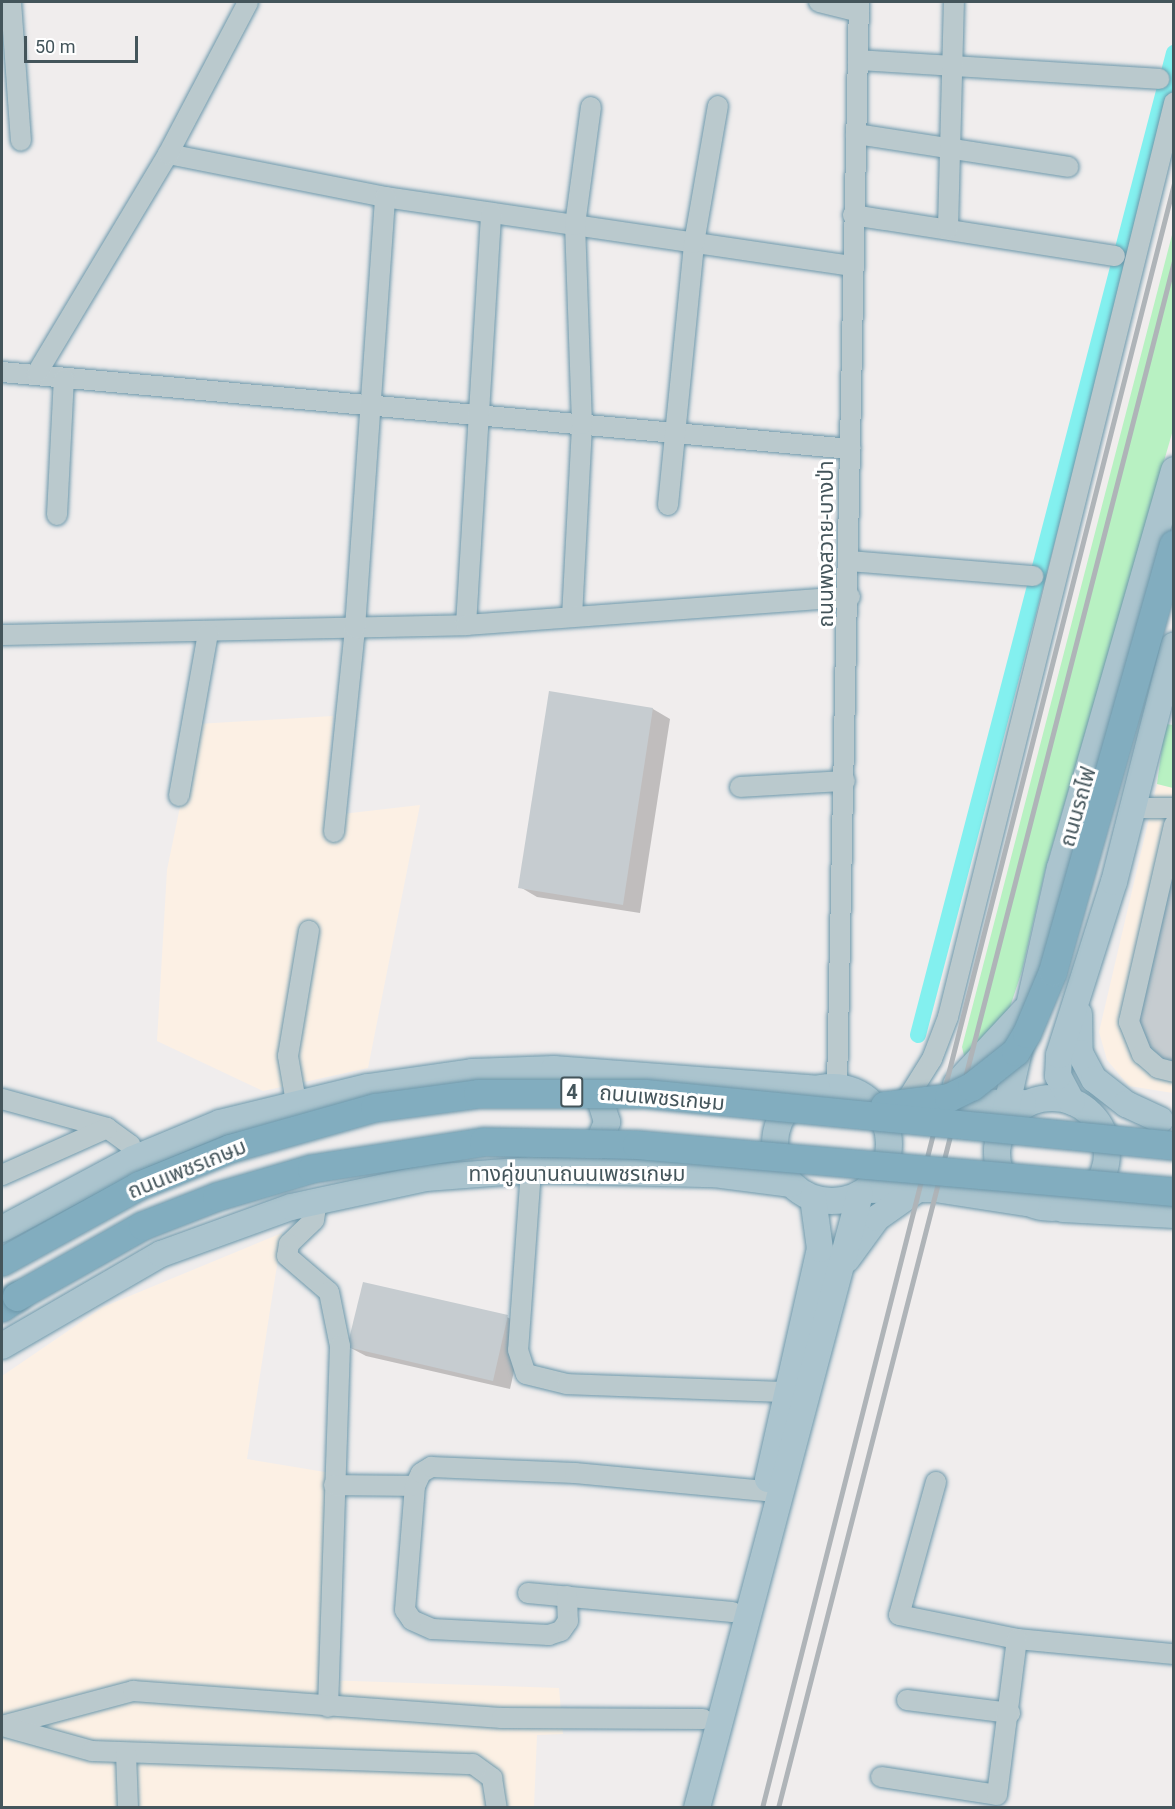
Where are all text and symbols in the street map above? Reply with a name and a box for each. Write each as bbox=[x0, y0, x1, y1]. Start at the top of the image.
scale bar bbox=[27, 24, 141, 62]
text: 50 m bbox=[35, 36, 75, 57]
street label: ถนนพงสวาย-บางป่า bbox=[813, 460, 839, 628]
street label: ถนนรถไฟ bbox=[1055, 764, 1101, 850]
road number: 4 bbox=[560, 1075, 584, 1109]
street label: ถนนเพชรเกษม bbox=[598, 1080, 726, 1116]
street label: ถนนเพชรเกษม bbox=[124, 1134, 250, 1204]
street label: ทางคู่ขนานถนนเพชรเกษม bbox=[469, 1161, 685, 1187]

